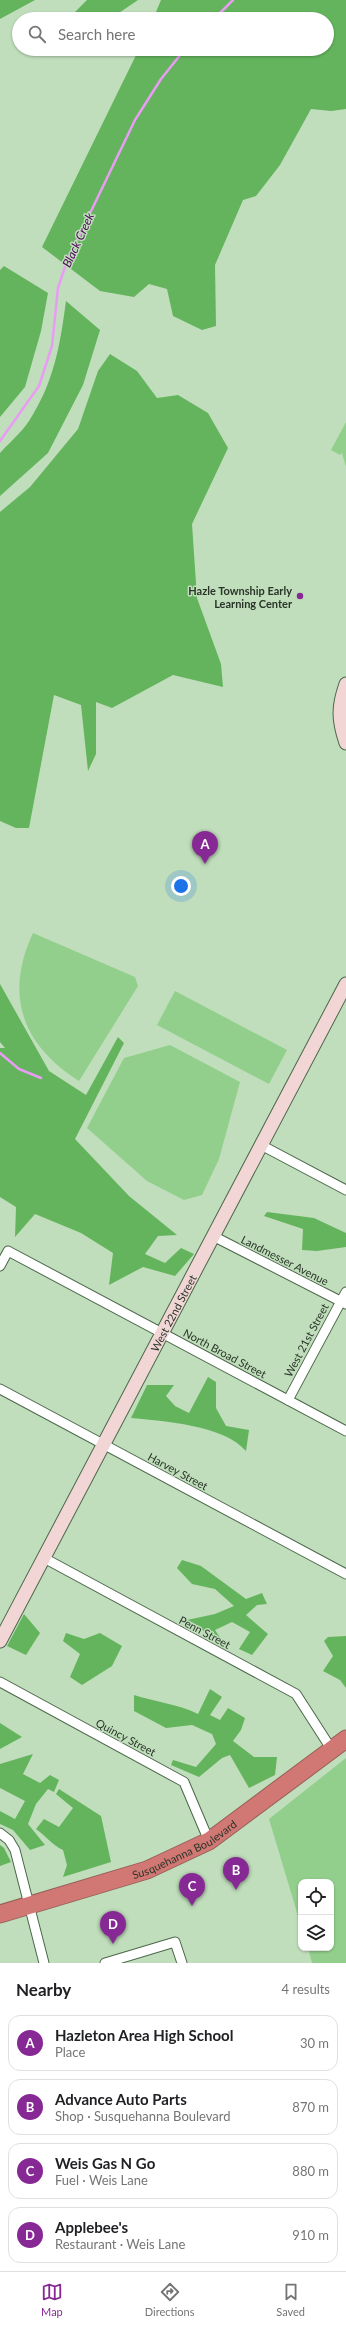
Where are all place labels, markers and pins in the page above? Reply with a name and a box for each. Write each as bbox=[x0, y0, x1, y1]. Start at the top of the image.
place label: Hazle Township Early Learning Center bbox=[188, 584, 293, 610]
marker: Hazle Township Early Learning Center bbox=[295, 591, 305, 601]
pin: A bbox=[192, 831, 218, 864]
pin: B bbox=[223, 1857, 249, 1890]
pin: C bbox=[179, 1873, 205, 1906]
pin: D bbox=[100, 1911, 126, 1944]

